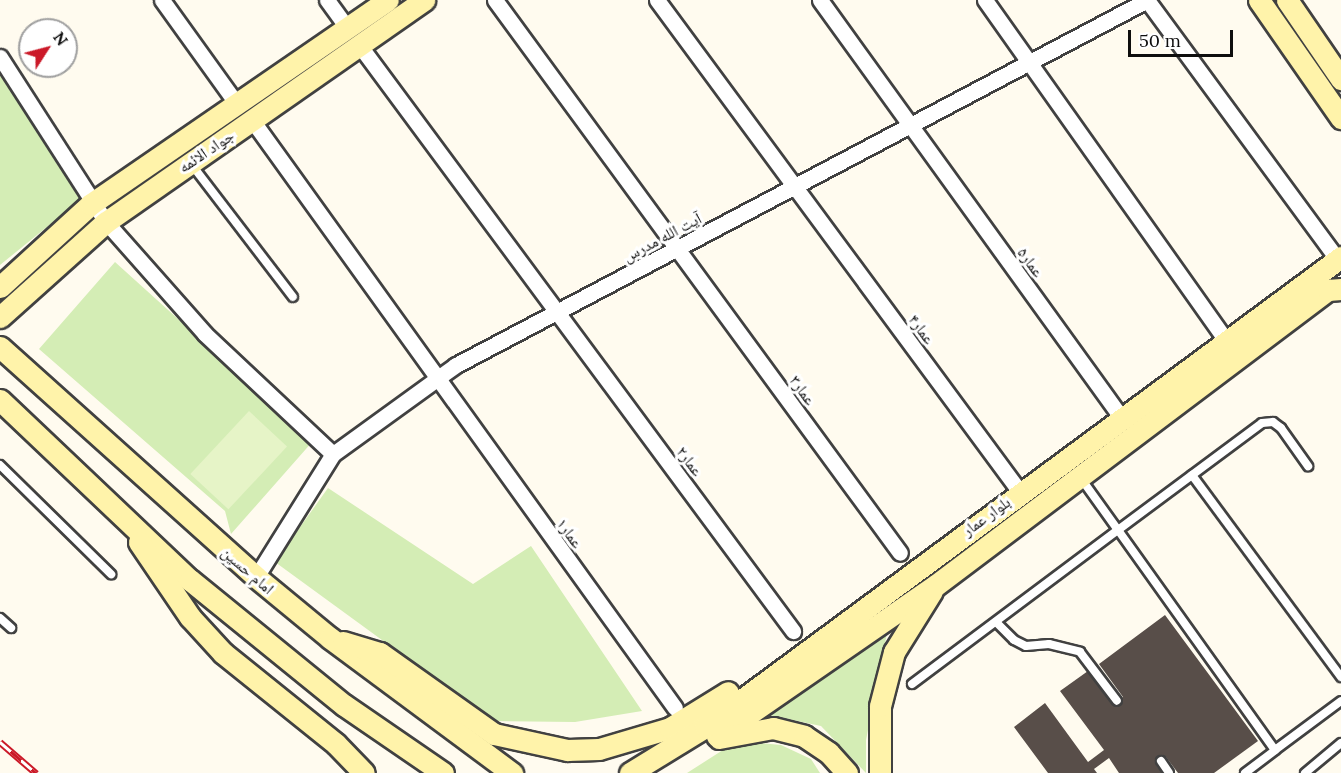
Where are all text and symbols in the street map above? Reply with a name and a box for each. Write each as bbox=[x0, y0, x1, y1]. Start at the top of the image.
north arrow bbox=[18, 18, 78, 78]
scale bar bbox=[1131, 18, 1236, 56]
text: N bbox=[49, 28, 73, 49]
text: 50 m bbox=[1139, 29, 1181, 52]
street label: جواد الائمه bbox=[175, 126, 237, 176]
street label: آیت الله مدرس bbox=[619, 208, 705, 266]
street label: عمار۵ bbox=[1014, 243, 1048, 281]
street label: عمار۴ bbox=[905, 310, 939, 348]
street label: عمار۳ bbox=[786, 371, 820, 409]
street label: عمار۲ bbox=[673, 442, 707, 480]
street label: بلوار عمار bbox=[958, 492, 1014, 540]
street label: عمار۱ bbox=[553, 514, 587, 552]
street label: امام حسین bbox=[218, 542, 278, 598]

